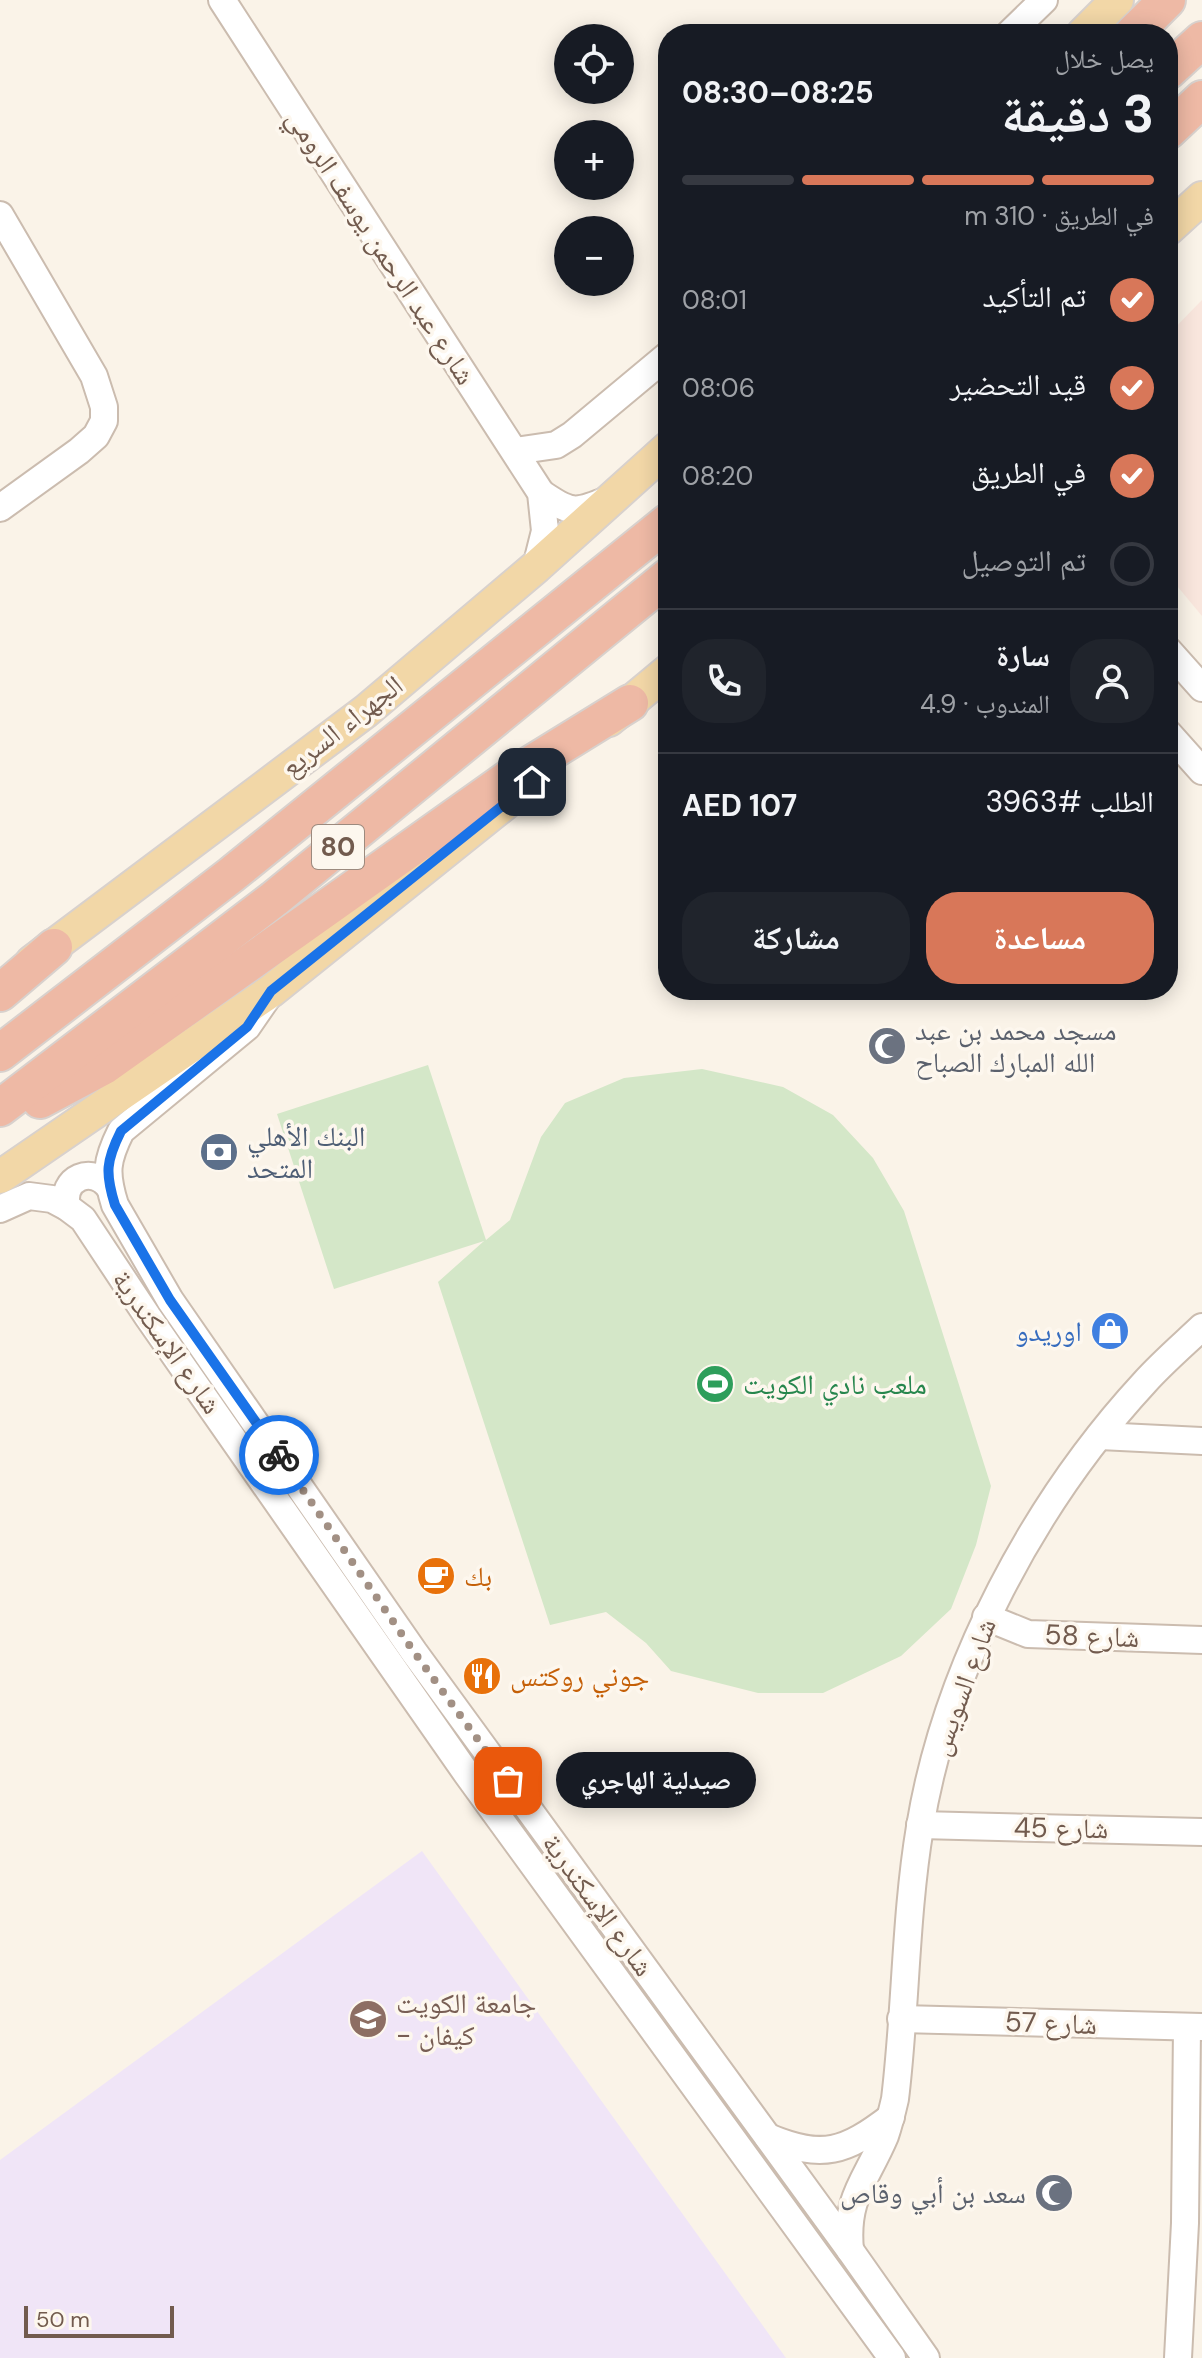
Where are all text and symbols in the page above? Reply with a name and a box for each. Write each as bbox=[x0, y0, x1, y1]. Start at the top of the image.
map controls bbox=[554, 24, 634, 296]
button: locate bbox=[554, 24, 634, 104]
text: يصل خلال bbox=[1055, 42, 1154, 76]
text: 08:25–08:30 bbox=[682, 73, 874, 112]
text: 3 دقيقة bbox=[1001, 80, 1154, 148]
street label: شارع عبد الرحمن يوسف الرومي bbox=[275, 102, 484, 394]
button: + bbox=[554, 120, 634, 200]
text: في الطريق · 310 m bbox=[964, 199, 1154, 233]
button: − bbox=[554, 216, 634, 296]
text: تم التأكيد bbox=[983, 277, 1086, 316]
icon: check bbox=[1110, 278, 1154, 322]
text: 08:01 bbox=[682, 283, 747, 317]
text: قيد التحضير bbox=[950, 365, 1086, 404]
icon: check bbox=[1110, 366, 1154, 410]
text: 08:06 bbox=[682, 371, 755, 405]
text: في الطريق bbox=[971, 453, 1086, 492]
icon: check bbox=[1110, 454, 1154, 498]
text: 08:20 bbox=[682, 459, 753, 493]
text: تم التوصيل bbox=[961, 541, 1086, 580]
text: سارة bbox=[996, 636, 1050, 675]
button: phone bbox=[682, 639, 766, 723]
button: person bbox=[1070, 639, 1154, 723]
street label: الجهراء السريع bbox=[273, 667, 411, 785]
text: المندوب · 4.9 bbox=[920, 687, 1050, 721]
pin bbox=[498, 748, 566, 816]
icon: home bbox=[510, 760, 554, 804]
text: الطلب #3963 bbox=[985, 782, 1154, 821]
text: AED 107 bbox=[682, 786, 797, 825]
road number: 80 bbox=[312, 825, 364, 869]
button: مشاركة bbox=[682, 892, 910, 984]
button: مساعدة bbox=[926, 892, 1154, 984]
place label: مسجد محمد بن عبد الله المبارك الصباح bbox=[915, 1012, 1117, 1081]
mosque icon: مسجد محمد بن عبد الله المبارك الصباح bbox=[866, 1025, 908, 1067]
place label: البنك الأهلي المتحد bbox=[247, 1118, 366, 1187]
bank icon: البنك الأهلي المتحد bbox=[198, 1131, 240, 1173]
street label: شارع الإسكندرية bbox=[104, 1263, 230, 1421]
shop icon: اوريدو bbox=[1089, 1310, 1131, 1352]
place label: اوريدو bbox=[1015, 1313, 1082, 1350]
sports icon: ملعب نادي الكويت bbox=[694, 1363, 736, 1405]
place label: ملعب نادي الكويت bbox=[743, 1366, 927, 1407]
courier bbox=[239, 1415, 319, 1495]
icon: bike bbox=[257, 1433, 301, 1477]
cafe icon: بك bbox=[415, 1555, 457, 1597]
place label: بك bbox=[464, 1558, 492, 1595]
street label: شارع السويس bbox=[921, 1613, 1005, 1761]
street label: شارع 58 bbox=[1044, 1616, 1140, 1656]
restaurant icon: جوني روكتس bbox=[461, 1655, 503, 1697]
place label: جوني روكتس bbox=[510, 1658, 649, 1699]
pin bbox=[474, 1747, 542, 1815]
callout: صيدلية الهاجري bbox=[556, 1753, 756, 1809]
icon: bag bbox=[486, 1759, 530, 1803]
text: صيدلية الهاجري bbox=[581, 1763, 731, 1797]
street label: شارع 45 bbox=[1013, 1809, 1109, 1847]
street label: شارع الإسكندرية bbox=[534, 1826, 662, 1984]
place label: جامعة الكويت - كيفان bbox=[396, 1985, 536, 2054]
school or university icon: جامعة الكويت - كيفان bbox=[347, 1998, 389, 2040]
street label: شارع 57 bbox=[1004, 2003, 1098, 2043]
mosque icon: سعد بن أبي وقاص bbox=[1033, 2172, 1075, 2214]
place label: سعد بن أبي وقاص bbox=[840, 2175, 1026, 2216]
scale bar bbox=[24, 2302, 174, 2338]
text: 50 m bbox=[36, 2305, 90, 2334]

